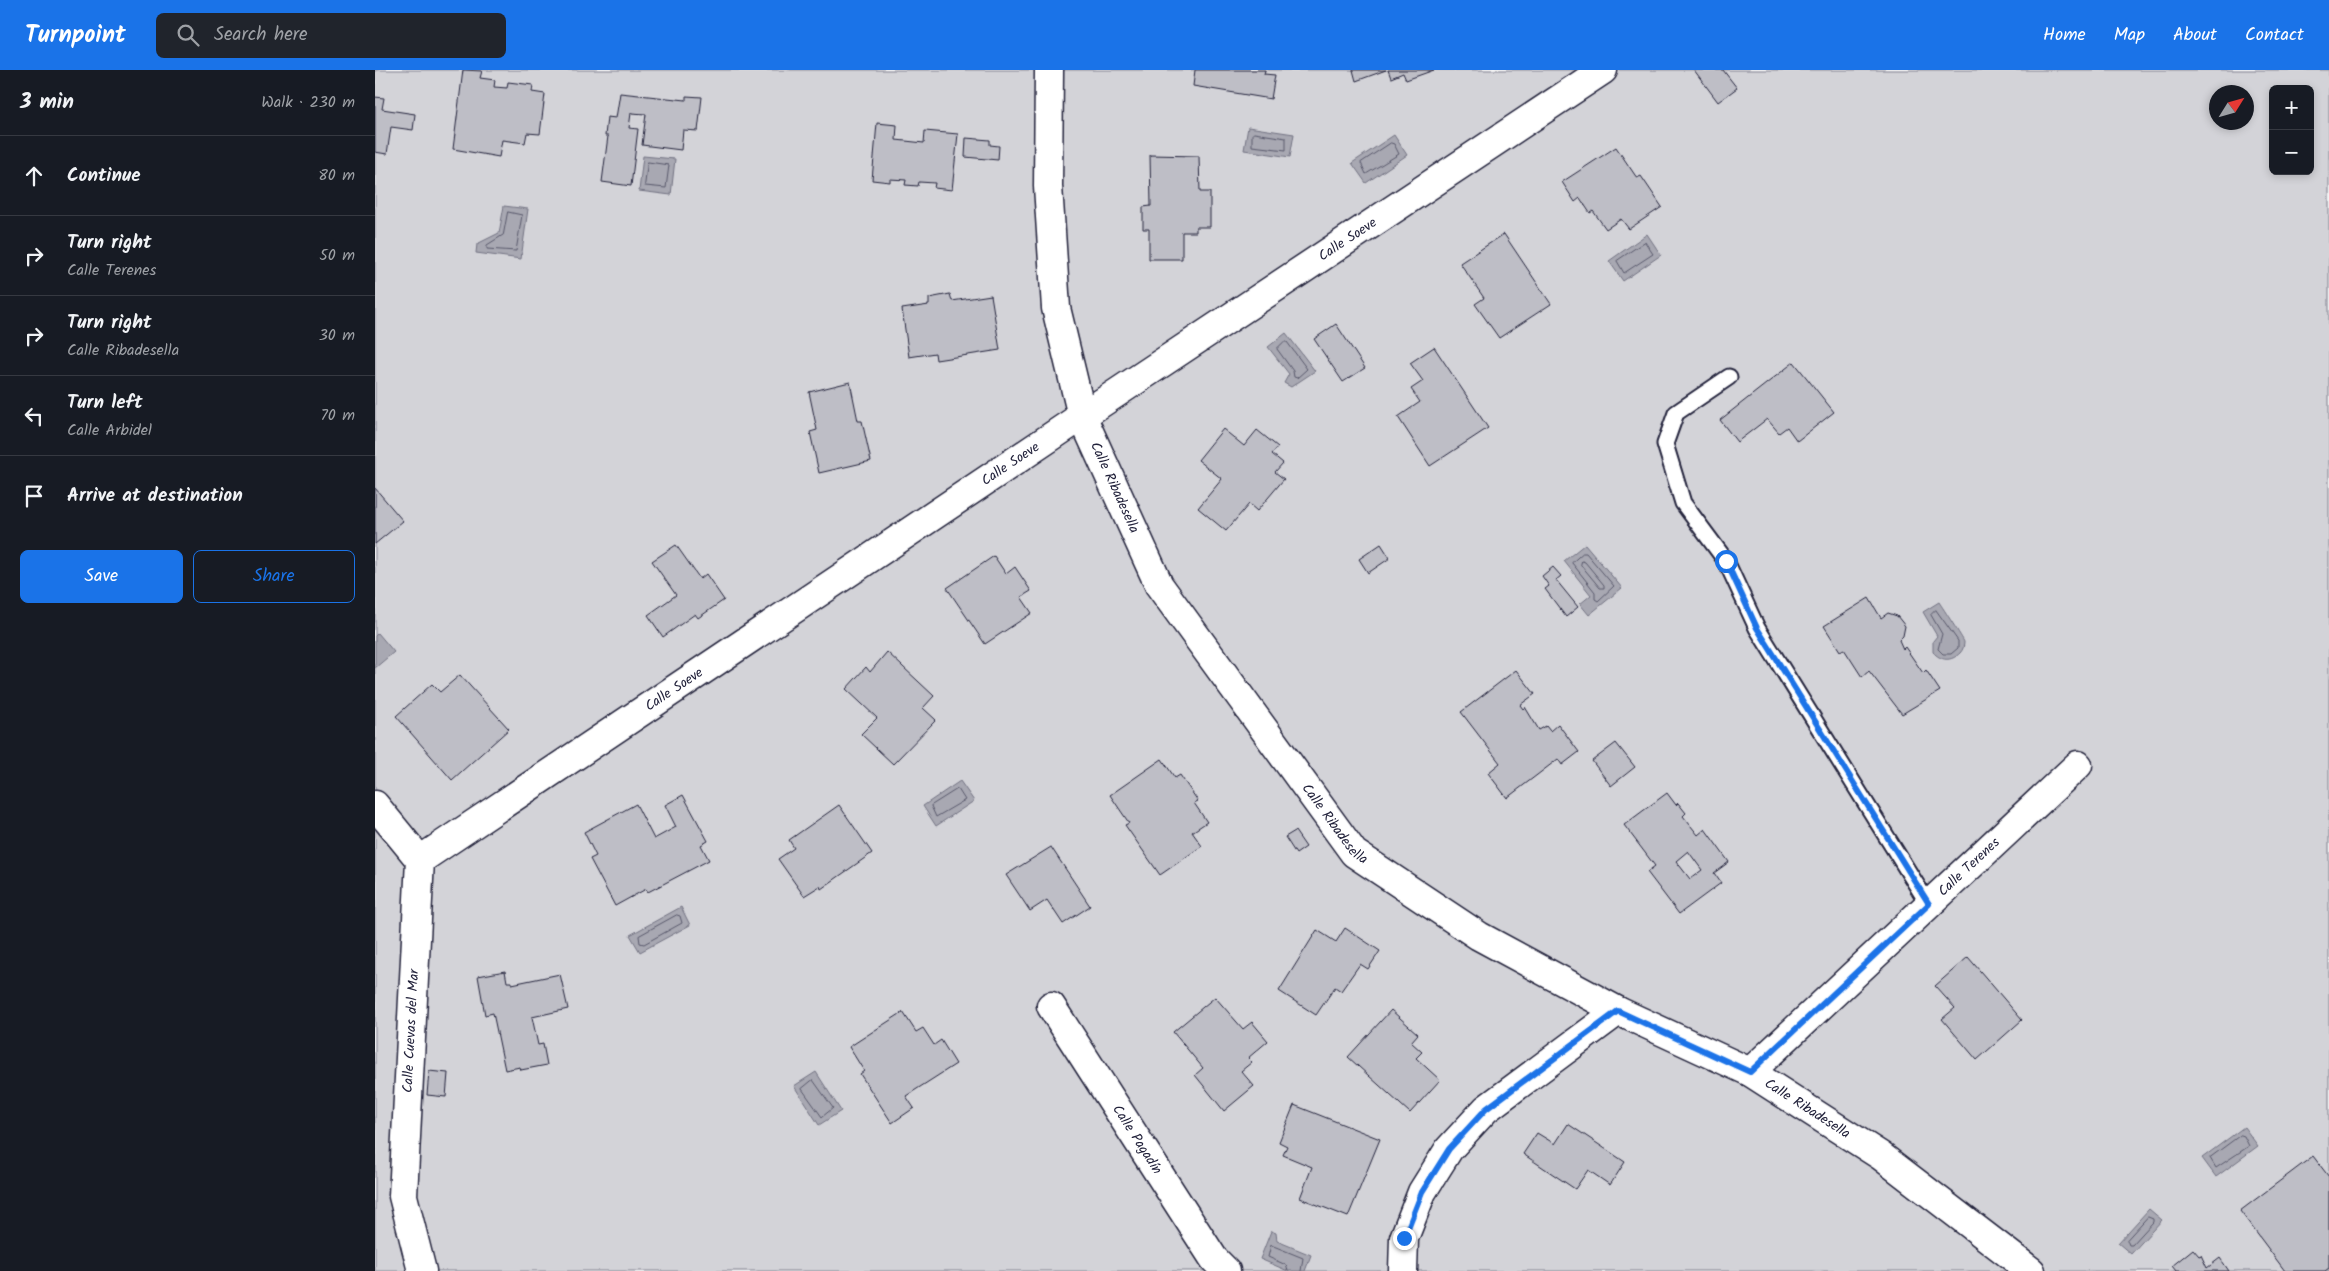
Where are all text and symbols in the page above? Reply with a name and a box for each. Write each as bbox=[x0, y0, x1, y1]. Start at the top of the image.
search box bbox=[156, 13, 506, 58]
text: Turnpoint bbox=[25, 16, 126, 55]
text: Search here bbox=[214, 20, 308, 50]
icon: search bbox=[174, 21, 202, 49]
text: Home bbox=[2043, 21, 2086, 50]
text: Map bbox=[2114, 21, 2145, 50]
text: About bbox=[2173, 21, 2217, 50]
text: Contact bbox=[2245, 21, 2304, 50]
north arrow bbox=[2209, 85, 2254, 130]
map controls bbox=[2269, 85, 2314, 175]
button: + bbox=[2269, 85, 2314, 130]
text: 3 min bbox=[20, 86, 74, 119]
text: Walk · 230 m bbox=[261, 90, 355, 115]
button: − bbox=[2269, 130, 2314, 175]
text: Continue bbox=[67, 161, 140, 191]
icon: ahead bbox=[20, 162, 48, 190]
text: 80 m bbox=[318, 163, 355, 188]
street label: Calle Soeve bbox=[1314, 212, 1382, 267]
text: Turn right bbox=[67, 228, 152, 258]
icon: right bbox=[20, 242, 48, 270]
text: 50 m bbox=[319, 243, 355, 268]
text: Calle Terenes bbox=[67, 258, 156, 283]
text: Turn right bbox=[67, 308, 152, 338]
icon: right bbox=[20, 322, 48, 350]
text: 30 m bbox=[319, 323, 355, 348]
text: Calle Ribadesella bbox=[67, 338, 179, 363]
text: Turn left bbox=[67, 388, 142, 418]
icon: left bbox=[20, 402, 48, 430]
text: 70 m bbox=[320, 403, 355, 428]
text: Calle Arbidel bbox=[67, 418, 152, 443]
street label: Calle Soeve bbox=[977, 436, 1045, 492]
street label: Calle Ribadesella bbox=[1084, 438, 1145, 537]
text: Arrive at destination bbox=[67, 481, 243, 511]
icon: arrive bbox=[20, 482, 48, 510]
button: Save bbox=[20, 550, 183, 603]
button: Share bbox=[193, 550, 355, 603]
route start bbox=[1715, 550, 1738, 573]
street label: Calle Soeve bbox=[641, 662, 708, 717]
street label: Calle Ribadesella bbox=[1296, 779, 1372, 870]
street label: Calle Terenes bbox=[1933, 832, 2005, 902]
street label: Calle Cuevas del Mar bbox=[397, 967, 425, 1093]
street label: Calle Ribadesella bbox=[1760, 1073, 1855, 1145]
street label: Calle Pagadín bbox=[1106, 1100, 1168, 1179]
route end bbox=[1393, 1227, 1416, 1250]

